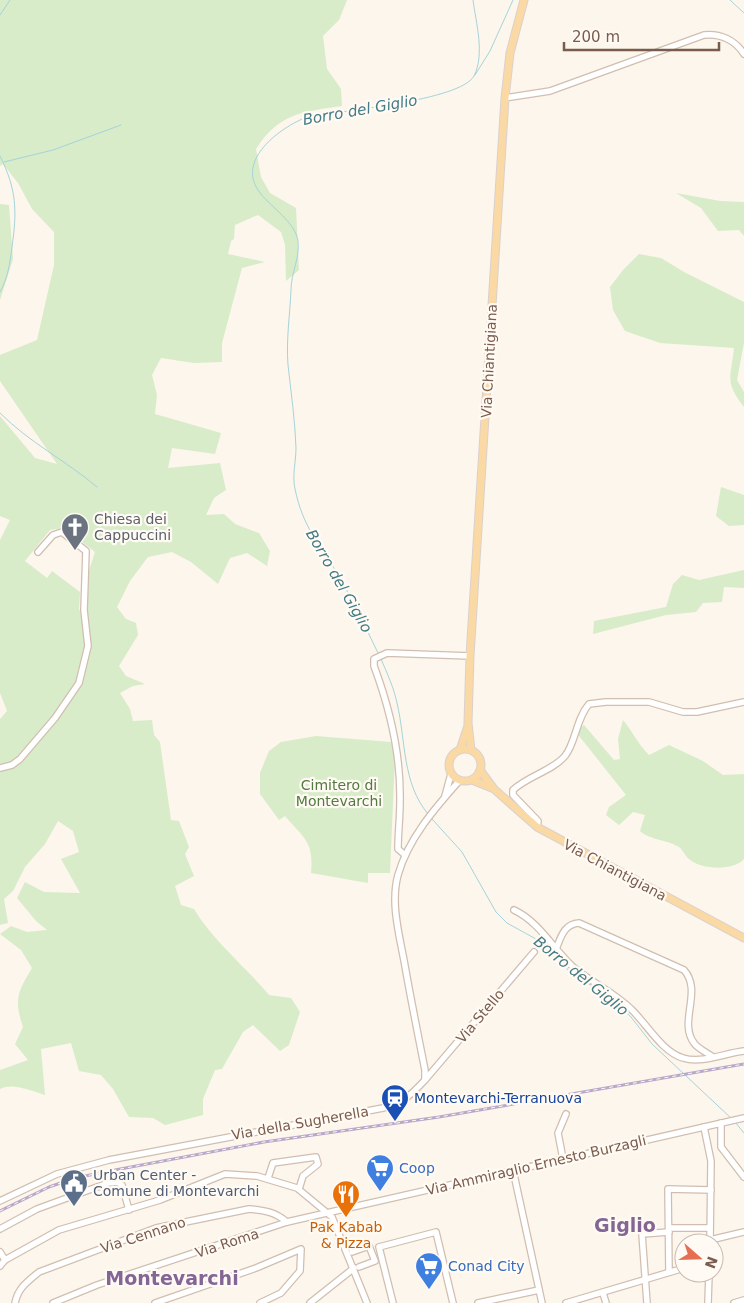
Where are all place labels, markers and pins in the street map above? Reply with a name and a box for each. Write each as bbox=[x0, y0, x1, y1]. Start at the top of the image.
place label: Chiesa dei Cappuccini bbox=[94, 511, 171, 543]
church icon: Chiesa dei Cappuccini bbox=[60, 512, 90, 551]
station icon: Montevarchi-Terranuova bbox=[380, 1083, 410, 1122]
place label: Montevarchi-Terranuova bbox=[414, 1090, 582, 1106]
supermarket icon: Coop bbox=[365, 1153, 395, 1192]
place label: Coop bbox=[399, 1160, 435, 1176]
place label: Urban Center - Comune di Montevarchi bbox=[93, 1167, 259, 1199]
public building icon: Urban Center - Comune di Montevarchi bbox=[59, 1168, 89, 1207]
restaurant icon: Pak Kabab & Pizza bbox=[331, 1179, 361, 1218]
place label: Pak Kabab & Pizza bbox=[310, 1219, 383, 1251]
supermarket icon: Conad City bbox=[414, 1251, 444, 1290]
place label: Conad City bbox=[448, 1258, 525, 1274]

